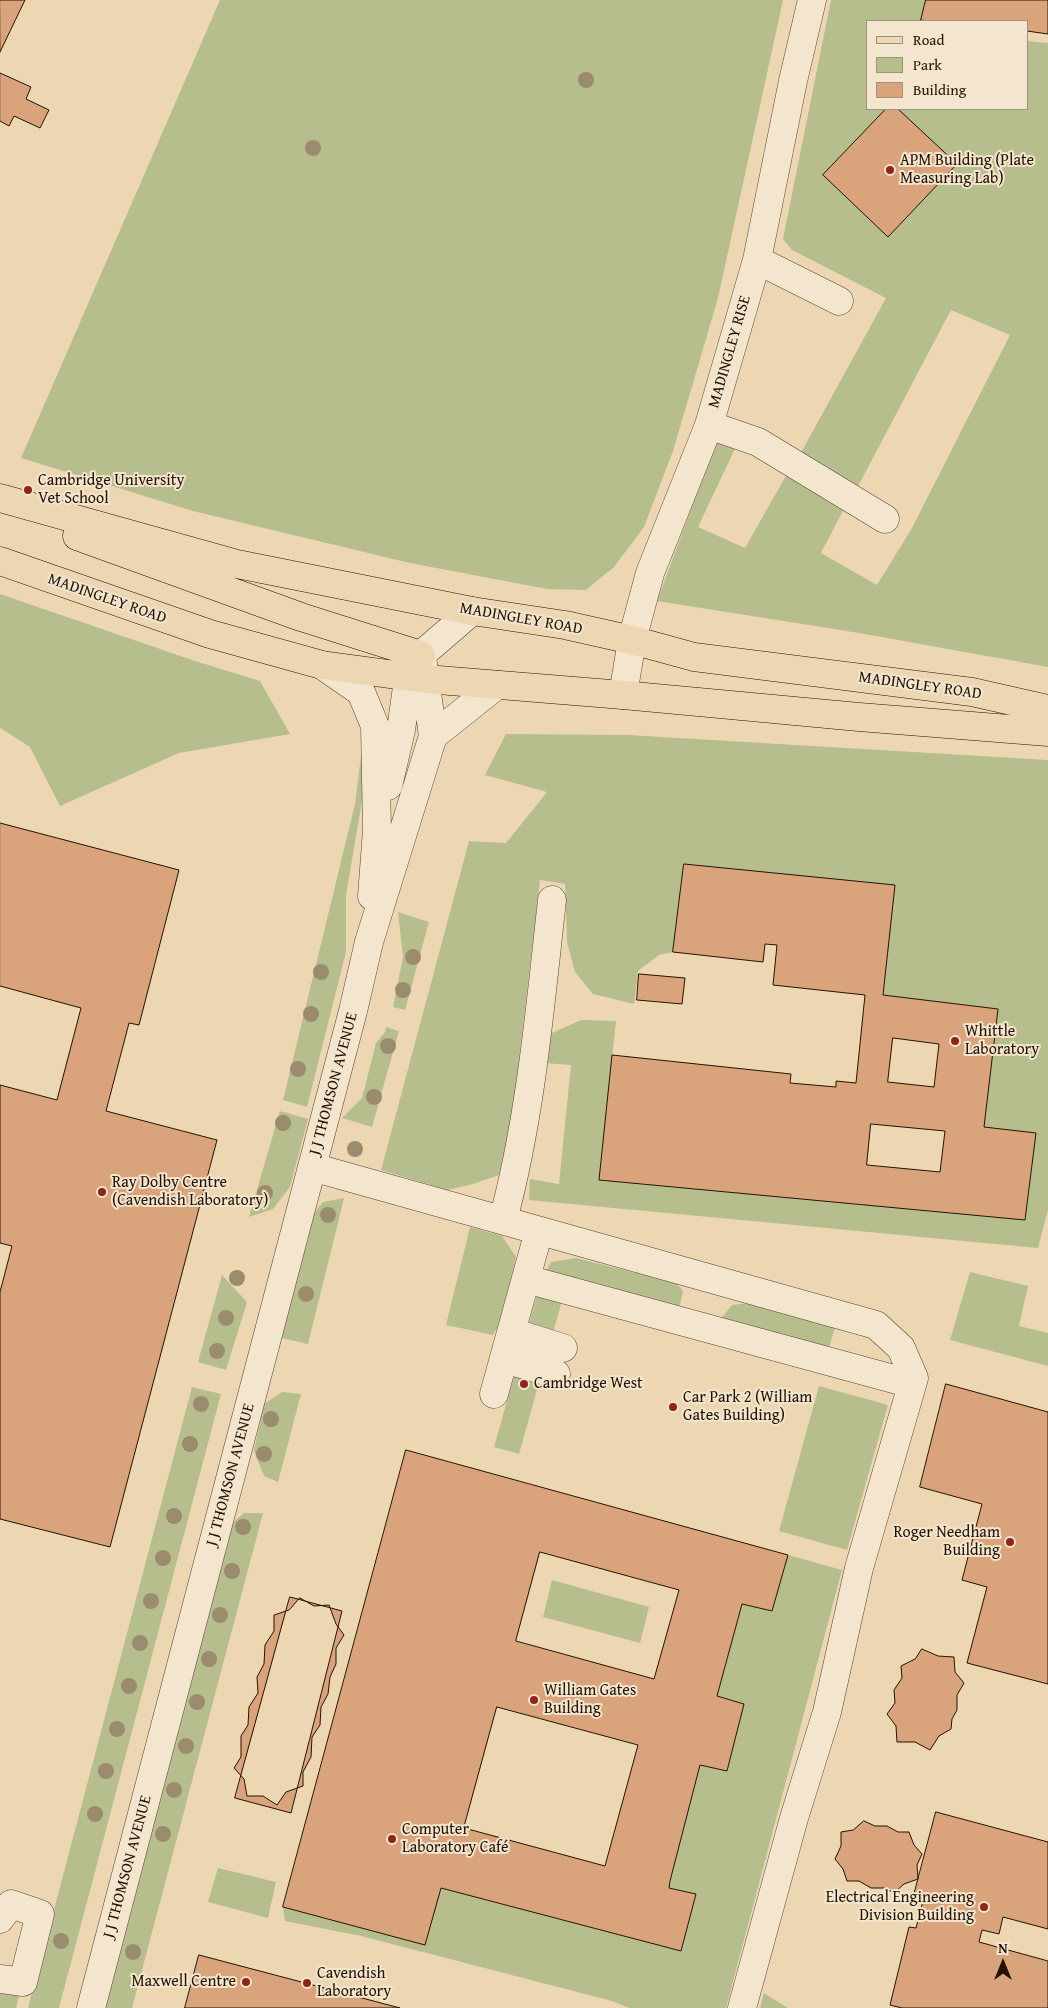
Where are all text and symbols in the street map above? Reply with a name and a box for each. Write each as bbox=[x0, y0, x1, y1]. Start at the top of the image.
legend bbox=[866, 20, 1028, 110]
text: Road bbox=[913, 29, 944, 50]
text: Park bbox=[913, 54, 942, 75]
text: Building bbox=[913, 79, 966, 100]
place label: APM Building (Plate Measuring Lab) bbox=[900, 151, 1034, 189]
marker: APM Building (Plate Measuring Lab) bbox=[884, 164, 896, 176]
street label: MADINGLEY RISE bbox=[705, 293, 755, 411]
place label: Cambridge University Vet School bbox=[38, 471, 184, 509]
marker: Cambridge University Vet School bbox=[22, 484, 34, 496]
street label: MADINGLEY ROAD bbox=[45, 570, 169, 628]
street label: MADINGLEY ROAD bbox=[458, 599, 584, 639]
street label: MADINGLEY ROAD bbox=[857, 668, 983, 704]
street label: J J THOMSON AVENUE bbox=[306, 1010, 362, 1158]
place label: Whittle Laboratory bbox=[965, 1022, 1039, 1060]
marker: Whittle Laboratory bbox=[949, 1035, 961, 1047]
place label: Ray Dolby Centre (Cavendish Laboratory) bbox=[112, 1173, 268, 1211]
marker: Ray Dolby Centre (Cavendish Laboratory) bbox=[96, 1186, 108, 1198]
place label: Cambridge West bbox=[534, 1374, 643, 1394]
marker: Cambridge West bbox=[518, 1378, 530, 1390]
place label: Car Park 2 (William Gates Building) bbox=[683, 1388, 812, 1426]
street label: J J THOMSON AVENUE bbox=[203, 1401, 259, 1549]
marker: Car Park 2 (William Gates Building) bbox=[667, 1401, 679, 1413]
place label: Roger Needham Building bbox=[893, 1523, 1000, 1561]
marker: Roger Needham Building bbox=[1004, 1536, 1016, 1548]
place label: William Gates Building bbox=[544, 1681, 636, 1719]
marker: William Gates Building bbox=[528, 1694, 540, 1706]
street label: J J THOMSON AVENUE bbox=[100, 1793, 156, 1941]
place label: Computer Laboratory Café bbox=[402, 1820, 509, 1858]
marker: Computer Laboratory Café bbox=[386, 1833, 398, 1845]
place label: Electrical Engineering Division Building bbox=[826, 1888, 974, 1926]
marker: Electrical Engineering Division Building bbox=[978, 1901, 990, 1913]
north arrow bbox=[978, 1938, 1028, 1988]
text: N bbox=[998, 1938, 1008, 1958]
place label: Cavendish Laboratory bbox=[317, 1964, 391, 2002]
place label: Maxwell Centre bbox=[131, 1972, 236, 1992]
marker: Maxwell Centre bbox=[240, 1976, 252, 1988]
marker: Cavendish Laboratory bbox=[301, 1977, 313, 1989]

